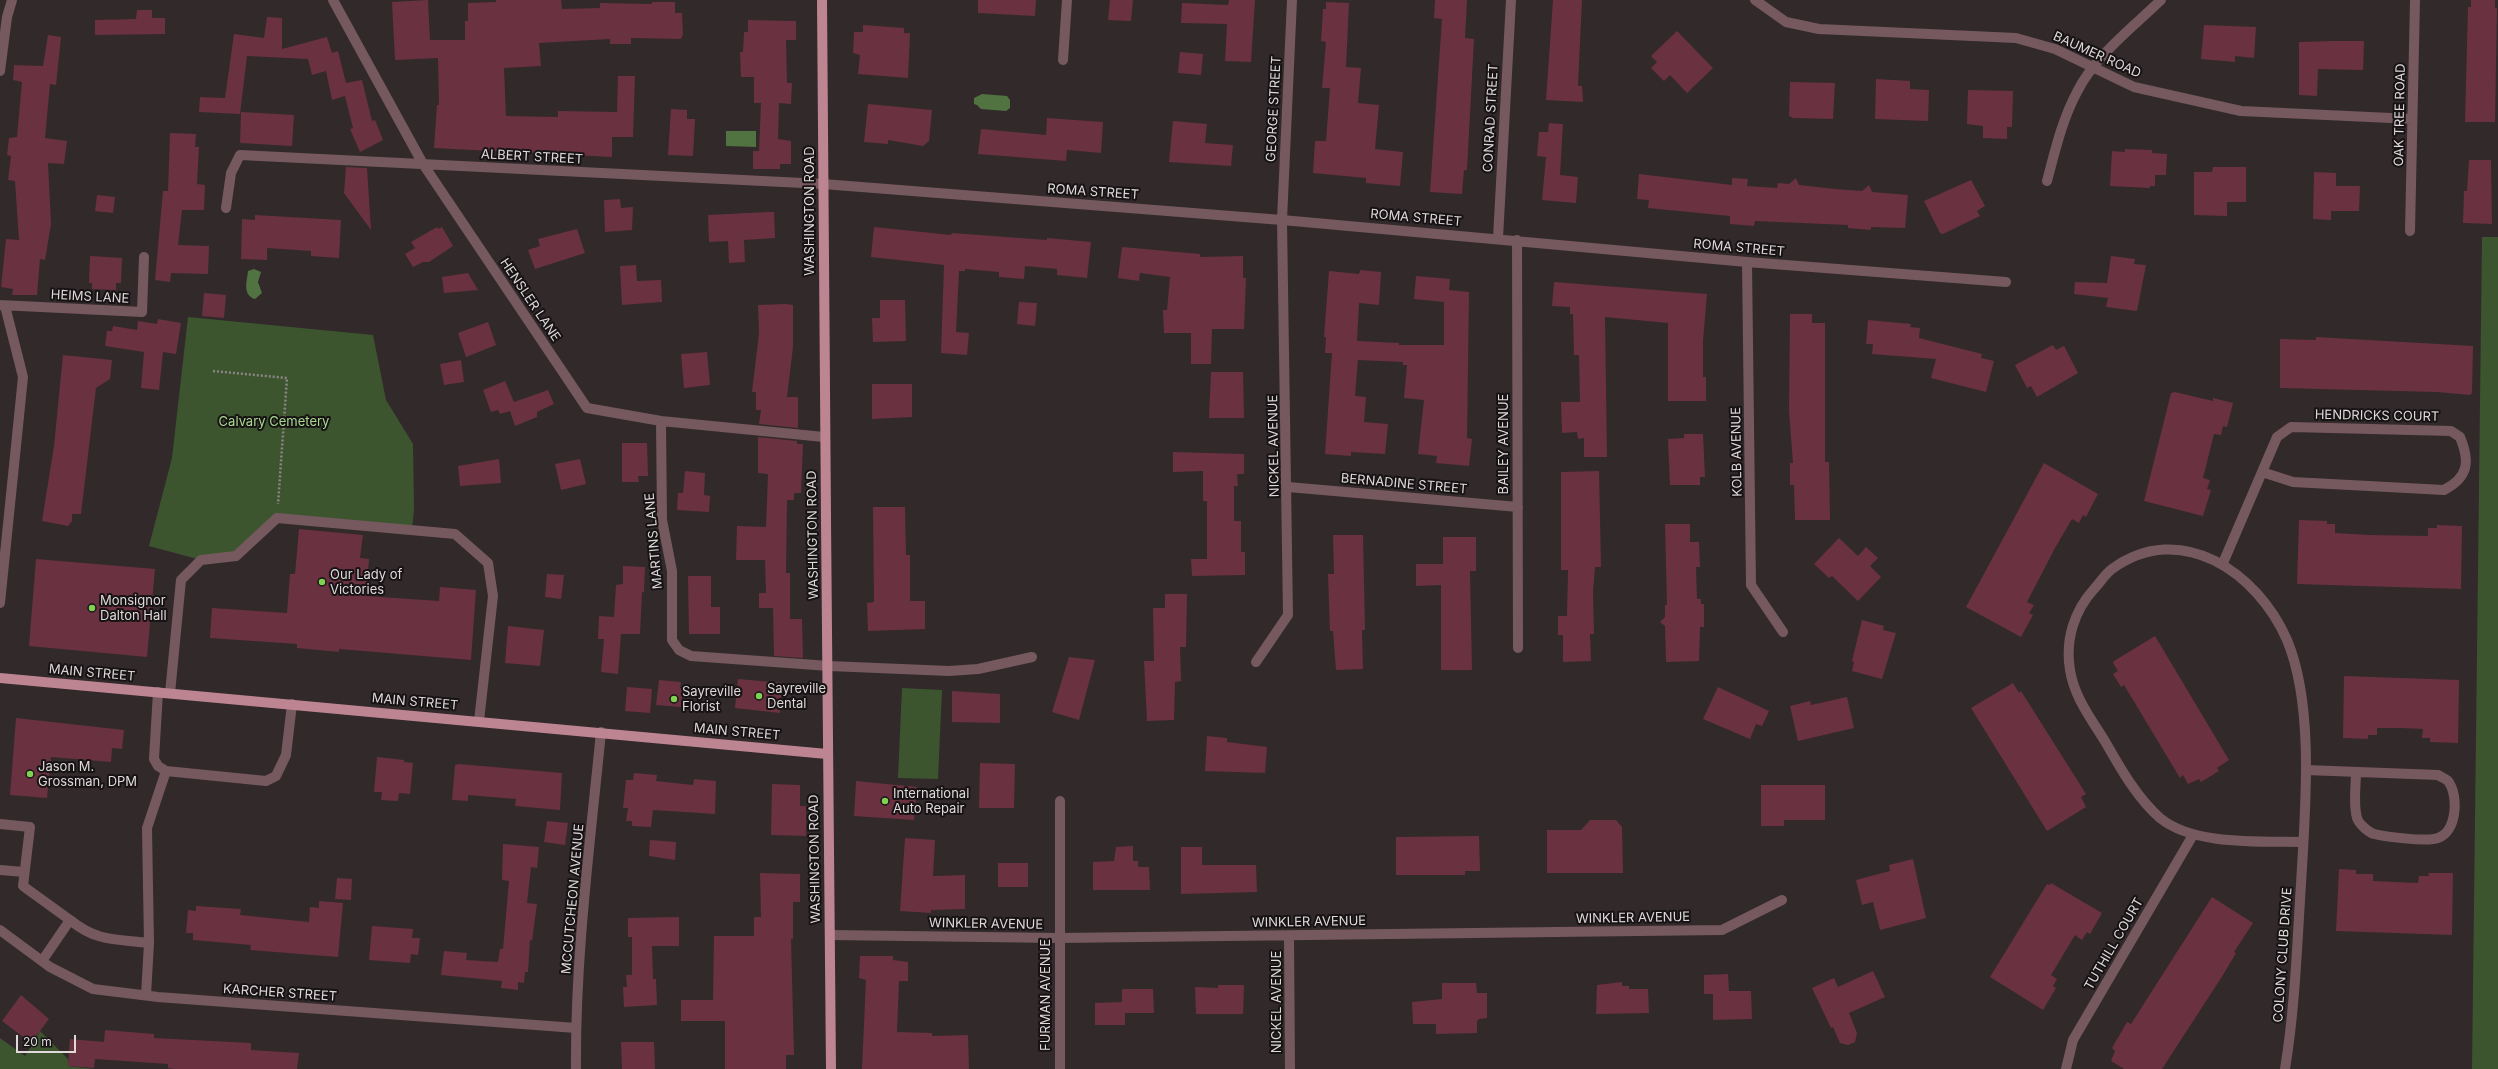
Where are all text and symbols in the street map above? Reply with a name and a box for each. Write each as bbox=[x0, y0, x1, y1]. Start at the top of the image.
street label: BAUMER ROAD bbox=[2051, 29, 2143, 81]
street label: GEORGE STREET bbox=[1263, 56, 1285, 162]
street label: CONRAD STREET bbox=[1480, 63, 1502, 173]
street label: OAK TREE ROAD bbox=[2391, 63, 2409, 167]
street label: WASHINGTON ROAD bbox=[802, 146, 818, 276]
street label: ALBERT STREET bbox=[481, 147, 583, 167]
street label: ROMA STREET bbox=[1047, 181, 1139, 203]
street label: ROMA STREET bbox=[1370, 206, 1462, 230]
street label: ROMA STREET bbox=[1693, 236, 1785, 260]
street label: HENSLER LANE bbox=[496, 256, 564, 344]
street label: HEIMS LANE bbox=[50, 287, 130, 307]
street label: BAILEY AVENUE bbox=[1496, 394, 1512, 494]
street label: NICKEL AVENUE bbox=[1265, 395, 1283, 497]
street label: KOLB AVENUE bbox=[1728, 407, 1746, 497]
street label: HENDRICKS COURT bbox=[2315, 407, 2439, 425]
park label: Calvary Cemetery bbox=[219, 414, 329, 430]
street label: WASHINGTON ROAD bbox=[804, 470, 822, 600]
street label: BERNADINE STREET bbox=[1340, 471, 1468, 497]
street label: MARTINS LANE bbox=[642, 492, 666, 590]
place label: Our Lady of Victories bbox=[330, 567, 402, 598]
marker: Our Lady of Victories bbox=[317, 577, 327, 587]
place label: Monsignor Dalton Hall bbox=[100, 593, 167, 624]
marker: Monsignor Dalton Hall bbox=[87, 603, 97, 613]
street label: MAIN STREET bbox=[48, 661, 136, 685]
place label: Sayreville Dental bbox=[767, 681, 826, 712]
place label: Sayreville Florist bbox=[682, 684, 741, 715]
street label: MAIN STREET bbox=[371, 690, 459, 714]
marker: Sayreville Dental bbox=[754, 691, 764, 701]
marker: Sayreville Florist bbox=[669, 694, 679, 704]
street label: MAIN STREET bbox=[693, 720, 781, 744]
place label: Jason M. Grossman, DPM bbox=[38, 759, 137, 790]
marker: Jason M. Grossman, DPM bbox=[25, 769, 35, 779]
place label: International Auto Repair bbox=[893, 786, 969, 817]
street label: WASHINGTON ROAD bbox=[806, 794, 824, 924]
marker: International Auto Repair bbox=[880, 796, 890, 806]
street label: MCCUTCHEON AVENUE bbox=[559, 823, 587, 975]
street label: COLONY CLUB DRIVE bbox=[2270, 887, 2296, 1023]
street label: TUTHILL COURT bbox=[2081, 895, 2147, 993]
street label: WINKLER AVENUE bbox=[1576, 909, 1690, 927]
street label: WINKLER AVENUE bbox=[1252, 913, 1366, 931]
street label: WINKLER AVENUE bbox=[929, 915, 1043, 933]
street label: FURMAN AVENUE bbox=[1038, 939, 1054, 1051]
street label: NICKEL AVENUE bbox=[1269, 951, 1285, 1053]
street label: KARCHER STREET bbox=[223, 981, 337, 1005]
scale bar bbox=[18, 1027, 78, 1053]
text: 20 m bbox=[23, 1034, 52, 1049]

